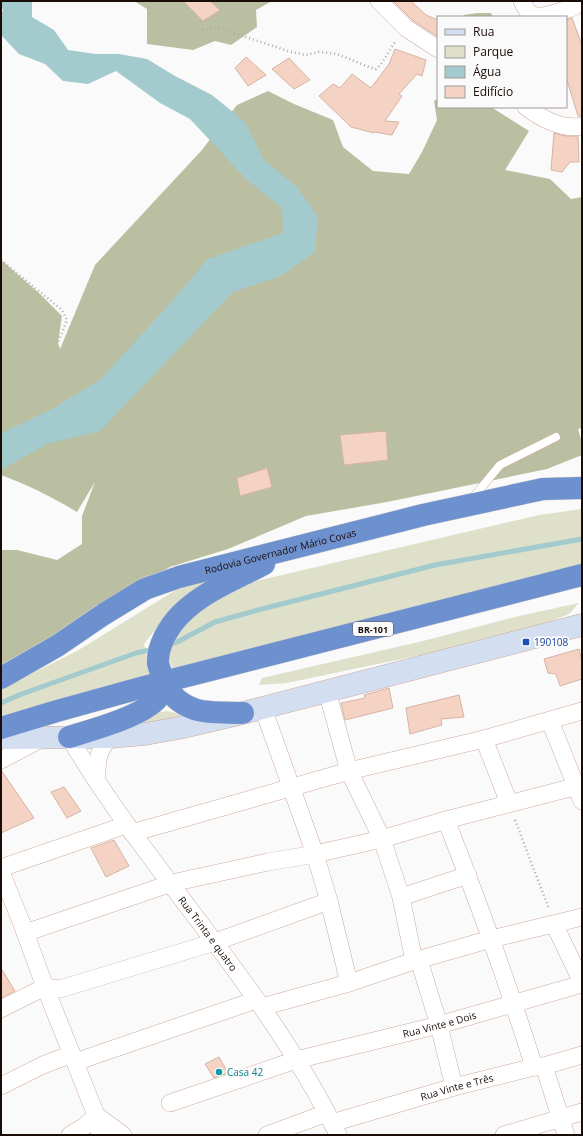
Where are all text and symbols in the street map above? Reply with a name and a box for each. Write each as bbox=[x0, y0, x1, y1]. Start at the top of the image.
legend bbox=[437, 16, 567, 108]
text: Rua bbox=[473, 23, 494, 40]
text: Parque bbox=[473, 43, 513, 60]
text: Água bbox=[473, 63, 501, 80]
text: Edifício bbox=[473, 83, 513, 100]
street label: Rodovia Governador Mário Covas bbox=[203, 525, 358, 577]
road number: BR-101 bbox=[353, 622, 393, 636]
place label: 190108 bbox=[534, 635, 569, 649]
marker: 190108 bbox=[521, 637, 531, 647]
street label: Rua Trinta e quatro bbox=[175, 893, 241, 974]
street label: Rua Vinte e Dois bbox=[401, 1008, 478, 1041]
place label: Casa 42 bbox=[227, 1065, 263, 1079]
marker: Casa 42 bbox=[214, 1067, 224, 1077]
street label: Rua Vinte e Três bbox=[419, 1070, 495, 1104]

